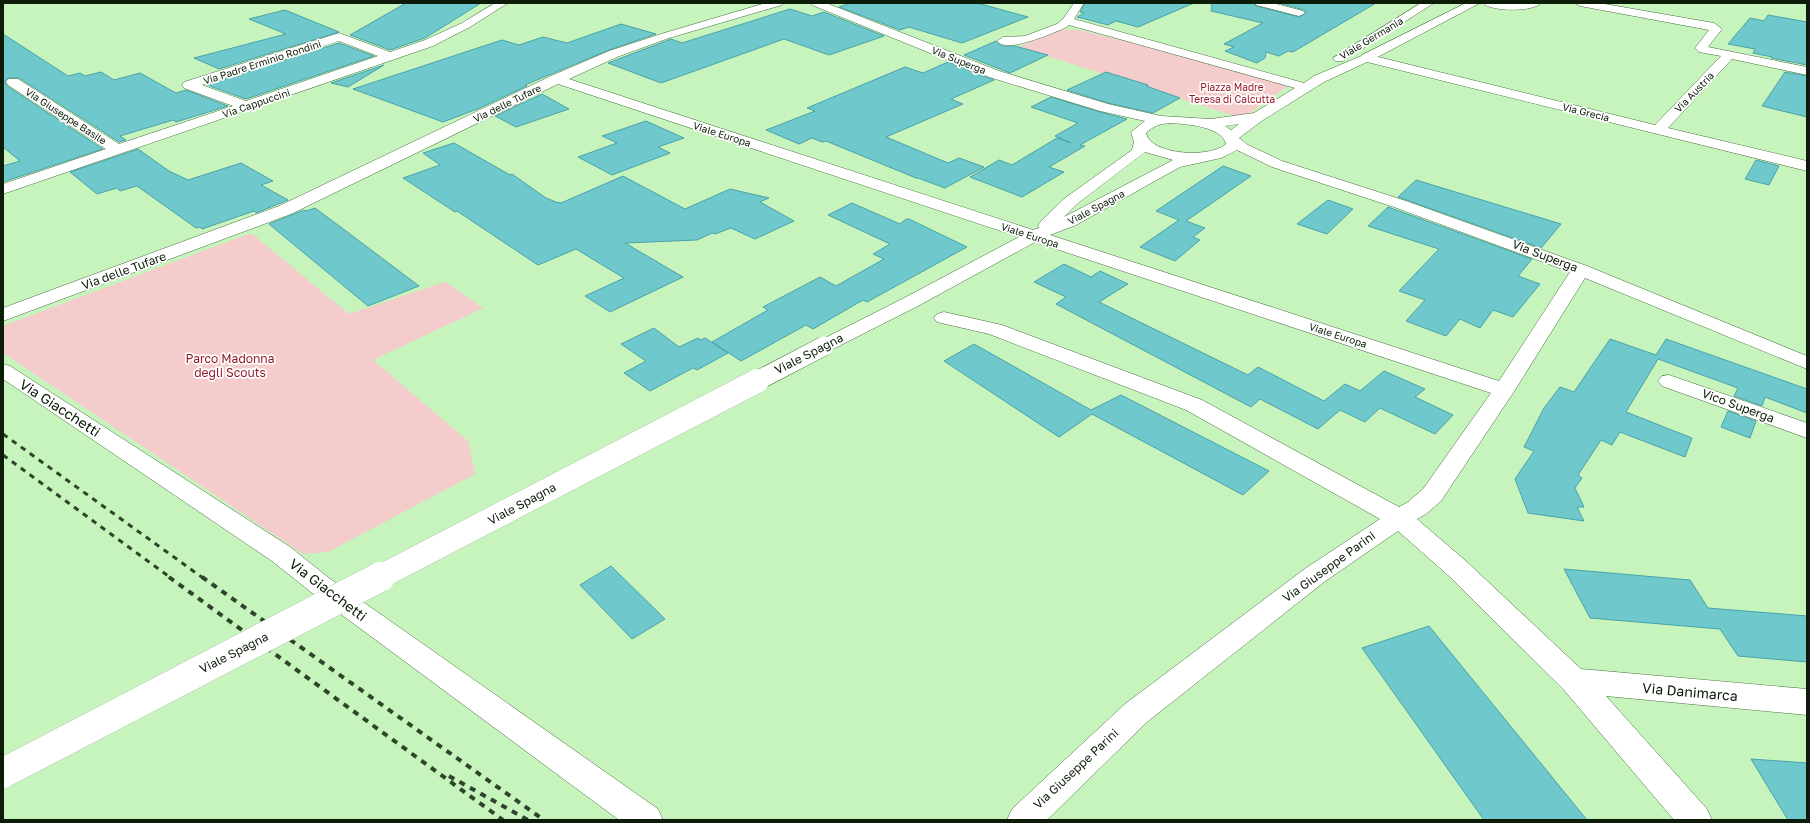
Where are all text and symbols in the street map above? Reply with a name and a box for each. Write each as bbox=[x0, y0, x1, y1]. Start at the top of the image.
street label: Viale Germania bbox=[1337, 14, 1405, 62]
street label: Via Padre Erminio Rondini bbox=[202, 37, 322, 87]
street label: Via Superga bbox=[930, 44, 988, 76]
street label: Via Austria bbox=[1672, 69, 1716, 115]
street label: Via delle Tufare bbox=[471, 81, 543, 125]
park label: Piazza Madre Teresa di Calcutta bbox=[1189, 81, 1275, 105]
street label: Via Giuseppe Basile bbox=[23, 85, 109, 147]
street label: Via Cappuccini bbox=[221, 86, 291, 120]
street label: Via Grecia bbox=[1561, 100, 1611, 124]
street label: Viale Europa bbox=[692, 119, 752, 149]
street label: Viale Spagna bbox=[1066, 187, 1126, 227]
street label: Viale Europa bbox=[1000, 220, 1060, 250]
street label: Via Superga bbox=[1510, 236, 1580, 275]
street label: Via delle Tufare bbox=[79, 248, 168, 293]
street label: Viale Europa bbox=[1308, 320, 1368, 350]
street label: Viale Spagna bbox=[772, 330, 846, 377]
park label: Parco Madonna degli Scouts bbox=[185, 351, 275, 380]
street label: Via Giacchetti bbox=[17, 375, 104, 440]
street label: Vico Superga bbox=[1700, 385, 1776, 426]
street label: Viale Spagna bbox=[485, 479, 558, 528]
street label: Via Giuseppe Parini bbox=[1279, 528, 1378, 605]
street label: Via Giacchetti bbox=[286, 555, 371, 624]
street label: Viale Spagna bbox=[197, 629, 271, 676]
street label: Via Danimarca bbox=[1642, 679, 1738, 704]
street label: Via Giuseppe Parini bbox=[1030, 725, 1121, 812]

